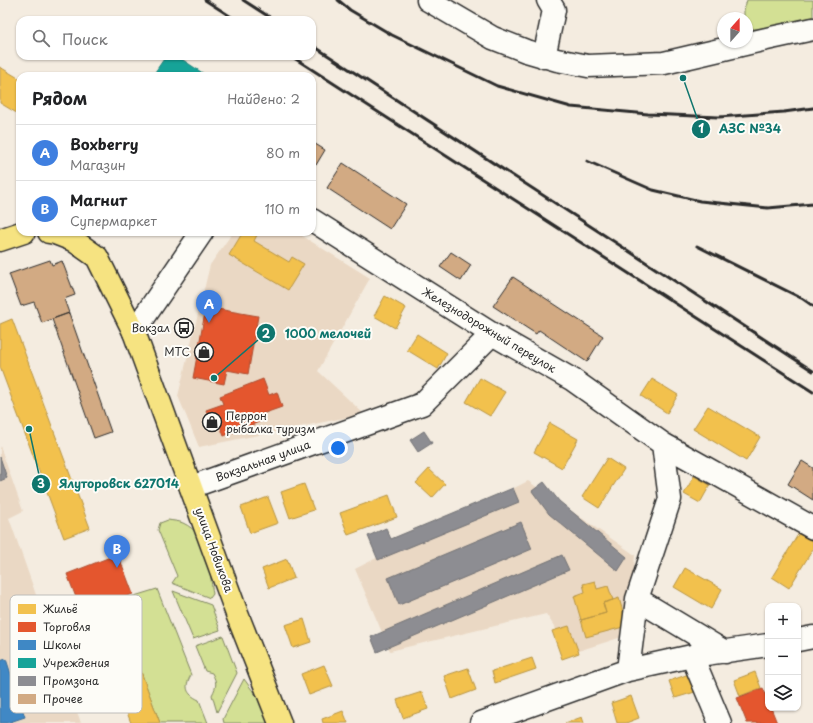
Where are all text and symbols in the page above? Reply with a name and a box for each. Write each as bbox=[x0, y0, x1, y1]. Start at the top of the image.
north arrow bbox=[717, 12, 753, 48]
search box bbox=[16, 16, 316, 60]
icon: search bbox=[30, 27, 52, 49]
text: Поиск bbox=[62, 27, 108, 50]
text: Рядом bbox=[32, 85, 87, 111]
text: Найдено: 2 bbox=[227, 89, 300, 108]
callout: АЗС №34 bbox=[691, 117, 789, 141]
text: 1 bbox=[698, 119, 704, 137]
text: АЗС №34 bbox=[718, 119, 781, 137]
text: Boxberry bbox=[70, 132, 139, 155]
text: A bbox=[40, 143, 50, 162]
text: 80 m bbox=[266, 143, 300, 162]
text: Магазин bbox=[70, 155, 126, 174]
text: Магнит bbox=[70, 188, 127, 211]
text: B bbox=[41, 199, 49, 218]
text: 110 m bbox=[265, 199, 300, 218]
text: Супермаркет bbox=[70, 211, 157, 230]
street label: Железнодорожный переулок bbox=[419, 283, 560, 377]
pin: A bbox=[196, 290, 222, 323]
bus stop icon: Вокзал bbox=[173, 317, 195, 339]
place label: Вокзал bbox=[132, 319, 170, 336]
callout: 1000 мелочей bbox=[256, 321, 380, 345]
text: 2 bbox=[262, 324, 271, 342]
text: 1000 мелочей bbox=[285, 324, 371, 342]
shop icon: МТС bbox=[193, 341, 215, 363]
place label: МТС bbox=[164, 343, 190, 360]
place label: Перрон рыбалка туризм bbox=[226, 407, 315, 437]
shop icon: Перрон рыбалка туризм bbox=[201, 411, 223, 433]
street label: Вокзальная улица bbox=[213, 435, 313, 486]
your location bbox=[328, 438, 348, 458]
callout: Ялуторовск 627014 bbox=[31, 472, 187, 496]
text: 3 bbox=[37, 474, 45, 492]
text: Ялуторовск 627014 bbox=[59, 474, 179, 492]
street label: улица Новикова bbox=[191, 505, 238, 595]
pin: B bbox=[104, 535, 130, 568]
legend bbox=[10, 595, 142, 713]
text: Жильё bbox=[42, 600, 78, 617]
map controls bbox=[765, 603, 801, 711]
button: + bbox=[765, 603, 801, 639]
text: Торговля bbox=[43, 618, 91, 635]
text: Школы bbox=[43, 636, 81, 653]
button: − bbox=[765, 639, 801, 675]
text: Учреждения bbox=[43, 654, 110, 671]
text: Промзона bbox=[43, 672, 99, 689]
button: layers bbox=[765, 675, 801, 711]
text: Прочее bbox=[43, 690, 83, 707]

